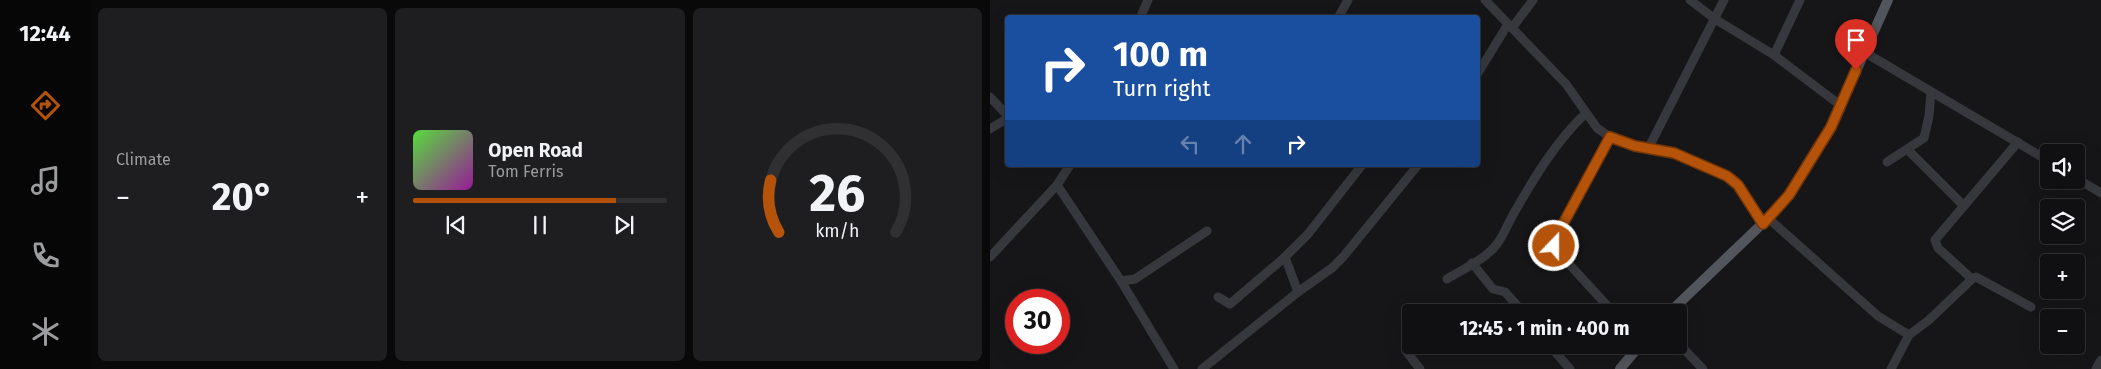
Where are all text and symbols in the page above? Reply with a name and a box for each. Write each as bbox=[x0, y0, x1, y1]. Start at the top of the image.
pin bbox=[1835, 19, 1877, 70]
text: 12:44 bbox=[19, 20, 71, 47]
icon: arrive bbox=[1842, 26, 1870, 54]
text: 100 m bbox=[1113, 33, 1208, 75]
icon: right bbox=[1030, 35, 1095, 100]
text: Turn right bbox=[1113, 75, 1210, 102]
icon: directions bbox=[28, 88, 63, 123]
icon: left bbox=[1176, 130, 1204, 158]
icon: ahead bbox=[1229, 130, 1257, 158]
icon: right bbox=[1282, 130, 1310, 158]
text: Open Road bbox=[488, 139, 583, 162]
map controls bbox=[2040, 144, 2085, 354]
button: sound bbox=[2040, 144, 2085, 189]
text: Climate bbox=[116, 150, 171, 169]
text: Tom Ferris bbox=[488, 162, 563, 181]
text: 26 bbox=[809, 162, 865, 225]
icon: music bbox=[28, 163, 63, 198]
text: 20° bbox=[212, 174, 274, 220]
text: − bbox=[116, 181, 130, 214]
text: + bbox=[355, 181, 369, 214]
button: layers bbox=[2040, 199, 2085, 244]
icon: previous bbox=[442, 211, 470, 239]
icon: pause bbox=[526, 211, 554, 239]
icon: next bbox=[610, 211, 638, 239]
position arrow bbox=[1527, 219, 1579, 271]
text: km/h bbox=[815, 220, 859, 242]
icon: phone bbox=[28, 238, 63, 273]
button: + bbox=[2040, 254, 2085, 299]
speed limit sign: 30 bbox=[1005, 289, 1070, 354]
button: − bbox=[2040, 309, 2085, 354]
icon: climate bbox=[28, 314, 63, 349]
text: 12:45 · 1 min · 400 m bbox=[1459, 317, 1630, 340]

